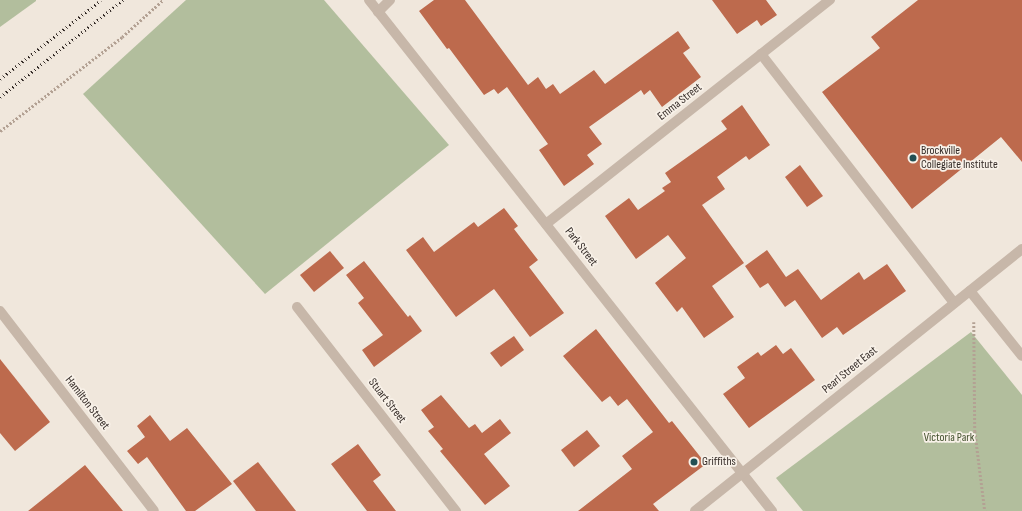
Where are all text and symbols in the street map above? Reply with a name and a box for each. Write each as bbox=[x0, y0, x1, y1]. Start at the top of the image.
street label: Emma Street bbox=[655, 80, 705, 124]
place label: Brockville Collegiate Institute bbox=[921, 144, 998, 172]
marker: Brockville Collegiate Institute bbox=[908, 153, 918, 163]
street label: Park Street bbox=[562, 225, 600, 269]
street label: Pearl Street East bbox=[820, 343, 880, 397]
street label: Hamilton Street bbox=[62, 373, 112, 433]
street label: Stuart Street bbox=[365, 376, 409, 426]
park label: Victoria Park bbox=[924, 431, 974, 445]
place label: Griffiths bbox=[702, 455, 736, 469]
marker: Griffiths bbox=[689, 457, 699, 467]

